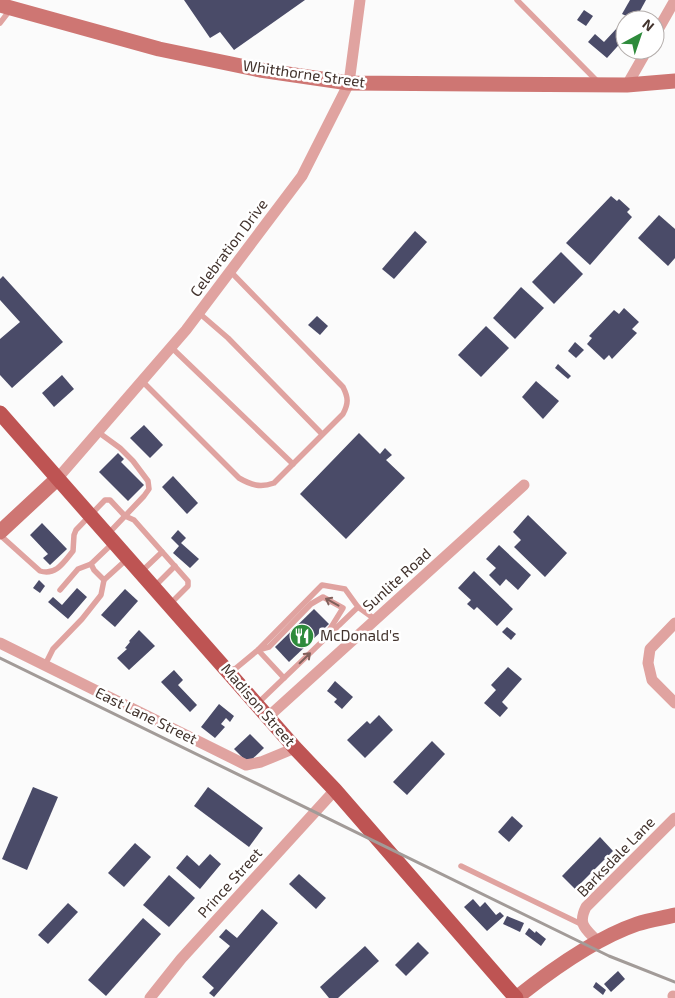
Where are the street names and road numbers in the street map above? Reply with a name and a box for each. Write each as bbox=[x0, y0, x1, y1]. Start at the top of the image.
street label: Whitthorne Street bbox=[242, 56, 367, 91]
street label: Celebration Drive bbox=[186, 195, 271, 300]
street label: Sunlite Road bbox=[359, 544, 434, 615]
street label: Madison Street bbox=[218, 659, 300, 750]
street label: East Lane Street bbox=[93, 683, 201, 748]
street label: Barksdale Lane bbox=[573, 813, 658, 900]
street label: Prince Street bbox=[193, 844, 265, 921]

